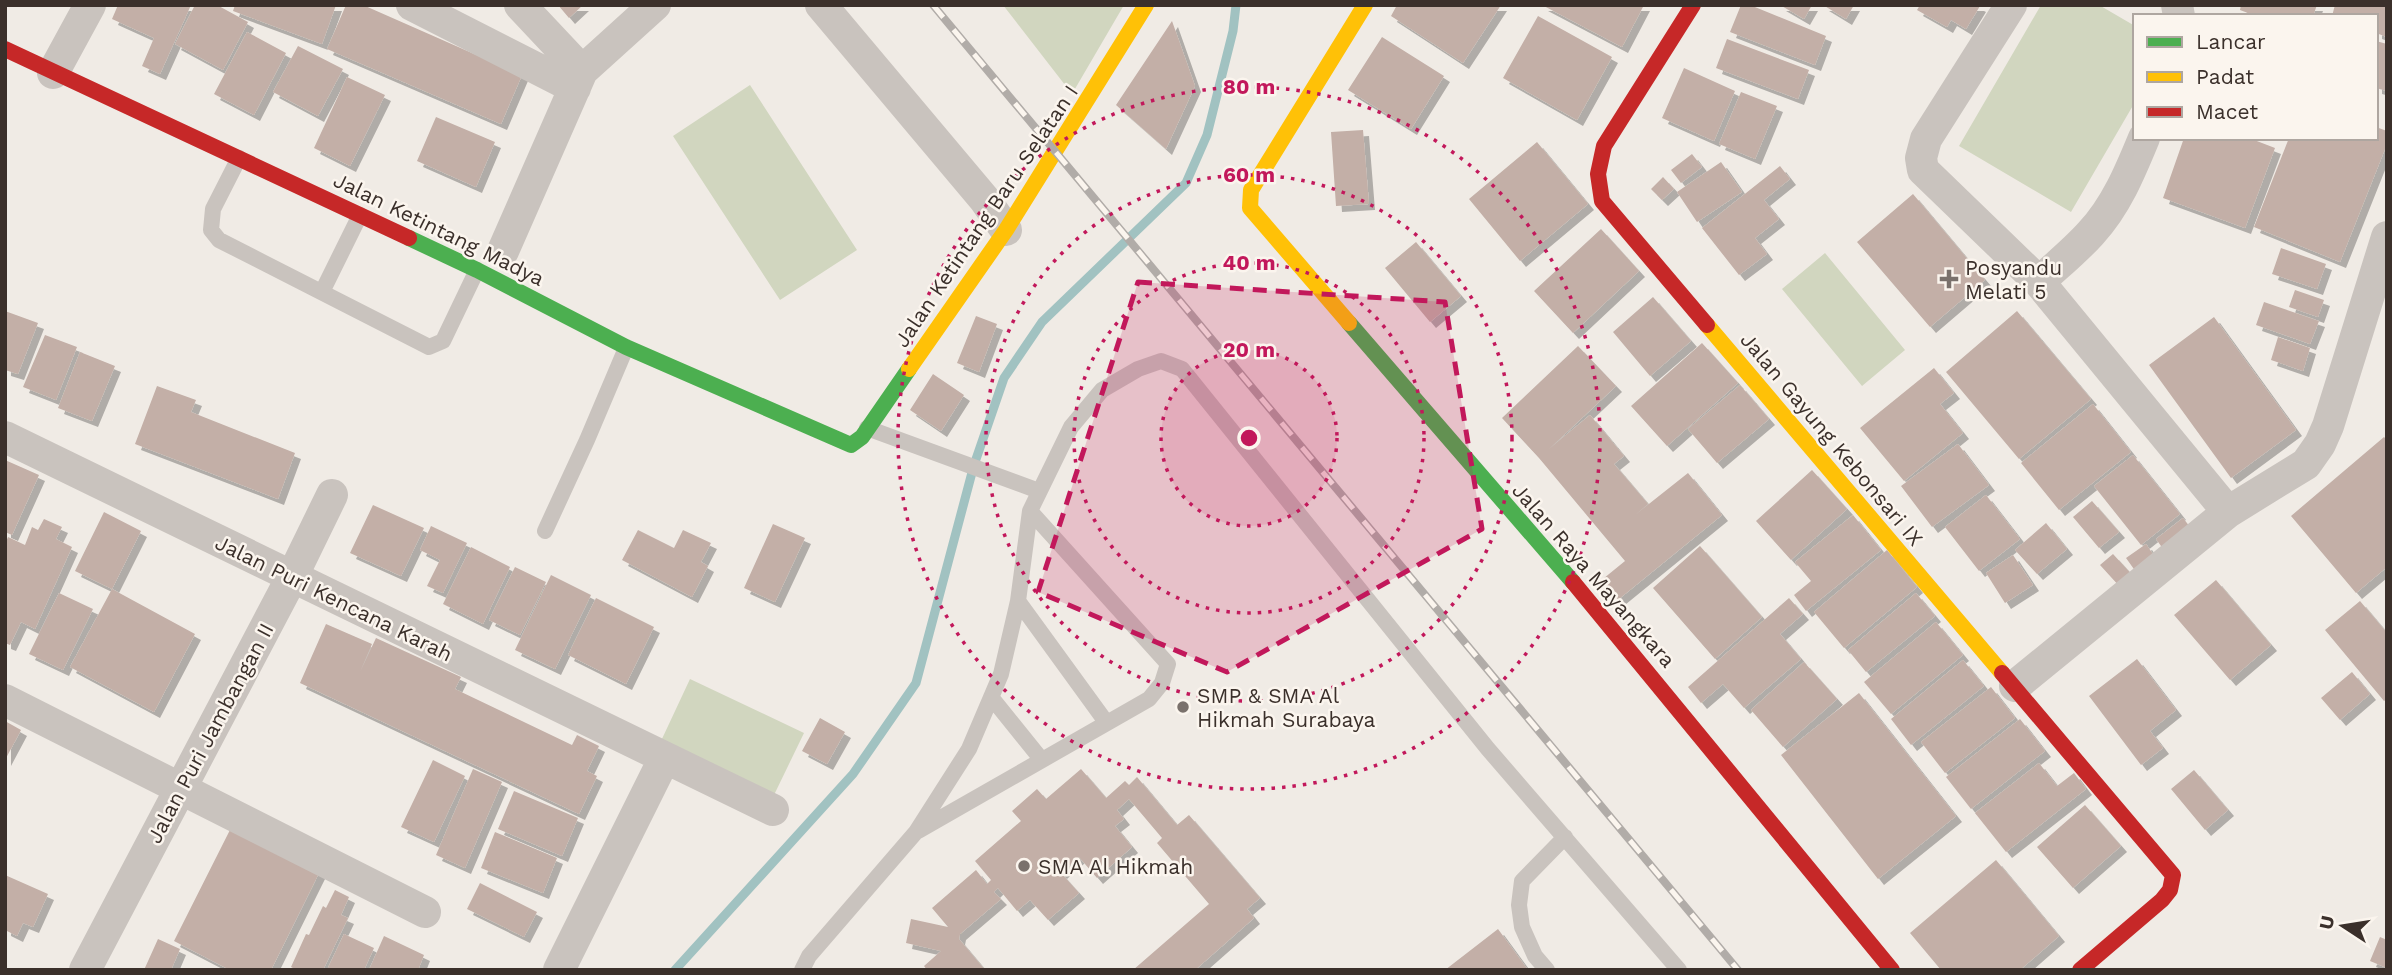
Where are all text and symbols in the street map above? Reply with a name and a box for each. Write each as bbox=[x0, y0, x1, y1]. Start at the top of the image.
legend bbox=[2133, 14, 2378, 140]
text: Lancar bbox=[2196, 29, 2266, 54]
text: Padat bbox=[2196, 64, 2254, 89]
text: 80 m bbox=[1223, 74, 1275, 99]
street label: Jalan Ketintang Baru Selatan I bbox=[889, 80, 1083, 352]
text: Macet bbox=[2196, 99, 2258, 124]
text: 60 m bbox=[1223, 162, 1275, 187]
street label: Jalan Ketintang Madya bbox=[330, 167, 548, 291]
text: 40 m bbox=[1223, 250, 1275, 275]
place label: Posyandu Melati 5 bbox=[1965, 255, 2062, 304]
marker: Posyandu Melati 5 bbox=[1939, 269, 1959, 289]
street label: Jalan Gayung Kebonsari IX bbox=[1736, 327, 1928, 551]
text: 20 m bbox=[1223, 337, 1275, 362]
centre of rings bbox=[1237, 426, 1261, 450]
street label: Jalan Raya Mayangkara bbox=[1507, 478, 1681, 672]
street label: Jalan Puri Kencana Karah bbox=[211, 530, 457, 666]
street label: Jalan Puri Jambangan II bbox=[141, 619, 279, 847]
place label: SMP & SMA Al Hikmah Surabaya bbox=[1197, 683, 1375, 732]
marker: SMP & SMA Al Hikmah Surabaya bbox=[1175, 699, 1191, 715]
place label: SMA Al Hikmah bbox=[1038, 854, 1193, 879]
marker: SMA Al Hikmah bbox=[1016, 858, 1032, 874]
north arrow bbox=[2308, 891, 2378, 961]
text: U bbox=[2314, 914, 2340, 932]

